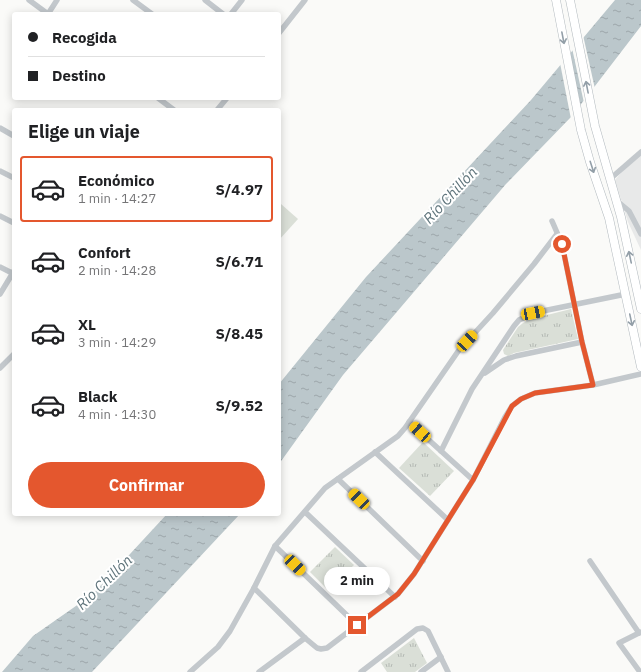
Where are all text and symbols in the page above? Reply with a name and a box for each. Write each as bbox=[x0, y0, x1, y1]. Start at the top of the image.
text: Recogida bbox=[52, 28, 117, 47]
one-way arrow bbox=[560, 31, 568, 44]
text: Destino bbox=[52, 66, 106, 85]
one-way arrow bbox=[583, 81, 591, 94]
text: Elige un viaje bbox=[28, 120, 140, 143]
one-way arrow bbox=[589, 161, 596, 174]
water label: Río Chillón bbox=[419, 163, 481, 227]
icon: car bbox=[30, 171, 66, 207]
text: Económico bbox=[78, 171, 154, 190]
text: S/4.97 bbox=[216, 180, 263, 199]
text: 1 min · 14:27 bbox=[78, 190, 156, 207]
route start bbox=[553, 235, 571, 253]
icon: car bbox=[30, 243, 66, 279]
text: Confort bbox=[78, 243, 131, 262]
one-way arrow bbox=[625, 251, 633, 264]
text: S/6.71 bbox=[216, 252, 263, 271]
text: 2 min · 14:28 bbox=[78, 262, 156, 279]
car bbox=[520, 305, 546, 321]
one-way arrow bbox=[628, 313, 636, 326]
icon: car bbox=[30, 315, 66, 351]
text: XL bbox=[78, 315, 96, 334]
text: S/8.45 bbox=[216, 324, 263, 343]
car bbox=[454, 328, 480, 354]
text: 3 min · 14:29 bbox=[78, 334, 156, 351]
icon: car bbox=[30, 387, 66, 423]
text: Black bbox=[78, 387, 118, 406]
text: S/9.52 bbox=[216, 396, 263, 415]
text: 4 min · 14:30 bbox=[78, 406, 156, 423]
car bbox=[407, 420, 433, 444]
button: Confirmar bbox=[28, 462, 265, 508]
car bbox=[346, 486, 372, 512]
water label: Río Chillón bbox=[72, 550, 136, 614]
car bbox=[282, 552, 308, 578]
callout: 2 min bbox=[324, 567, 390, 595]
text: 2 min bbox=[340, 572, 374, 589]
route end bbox=[348, 616, 366, 634]

